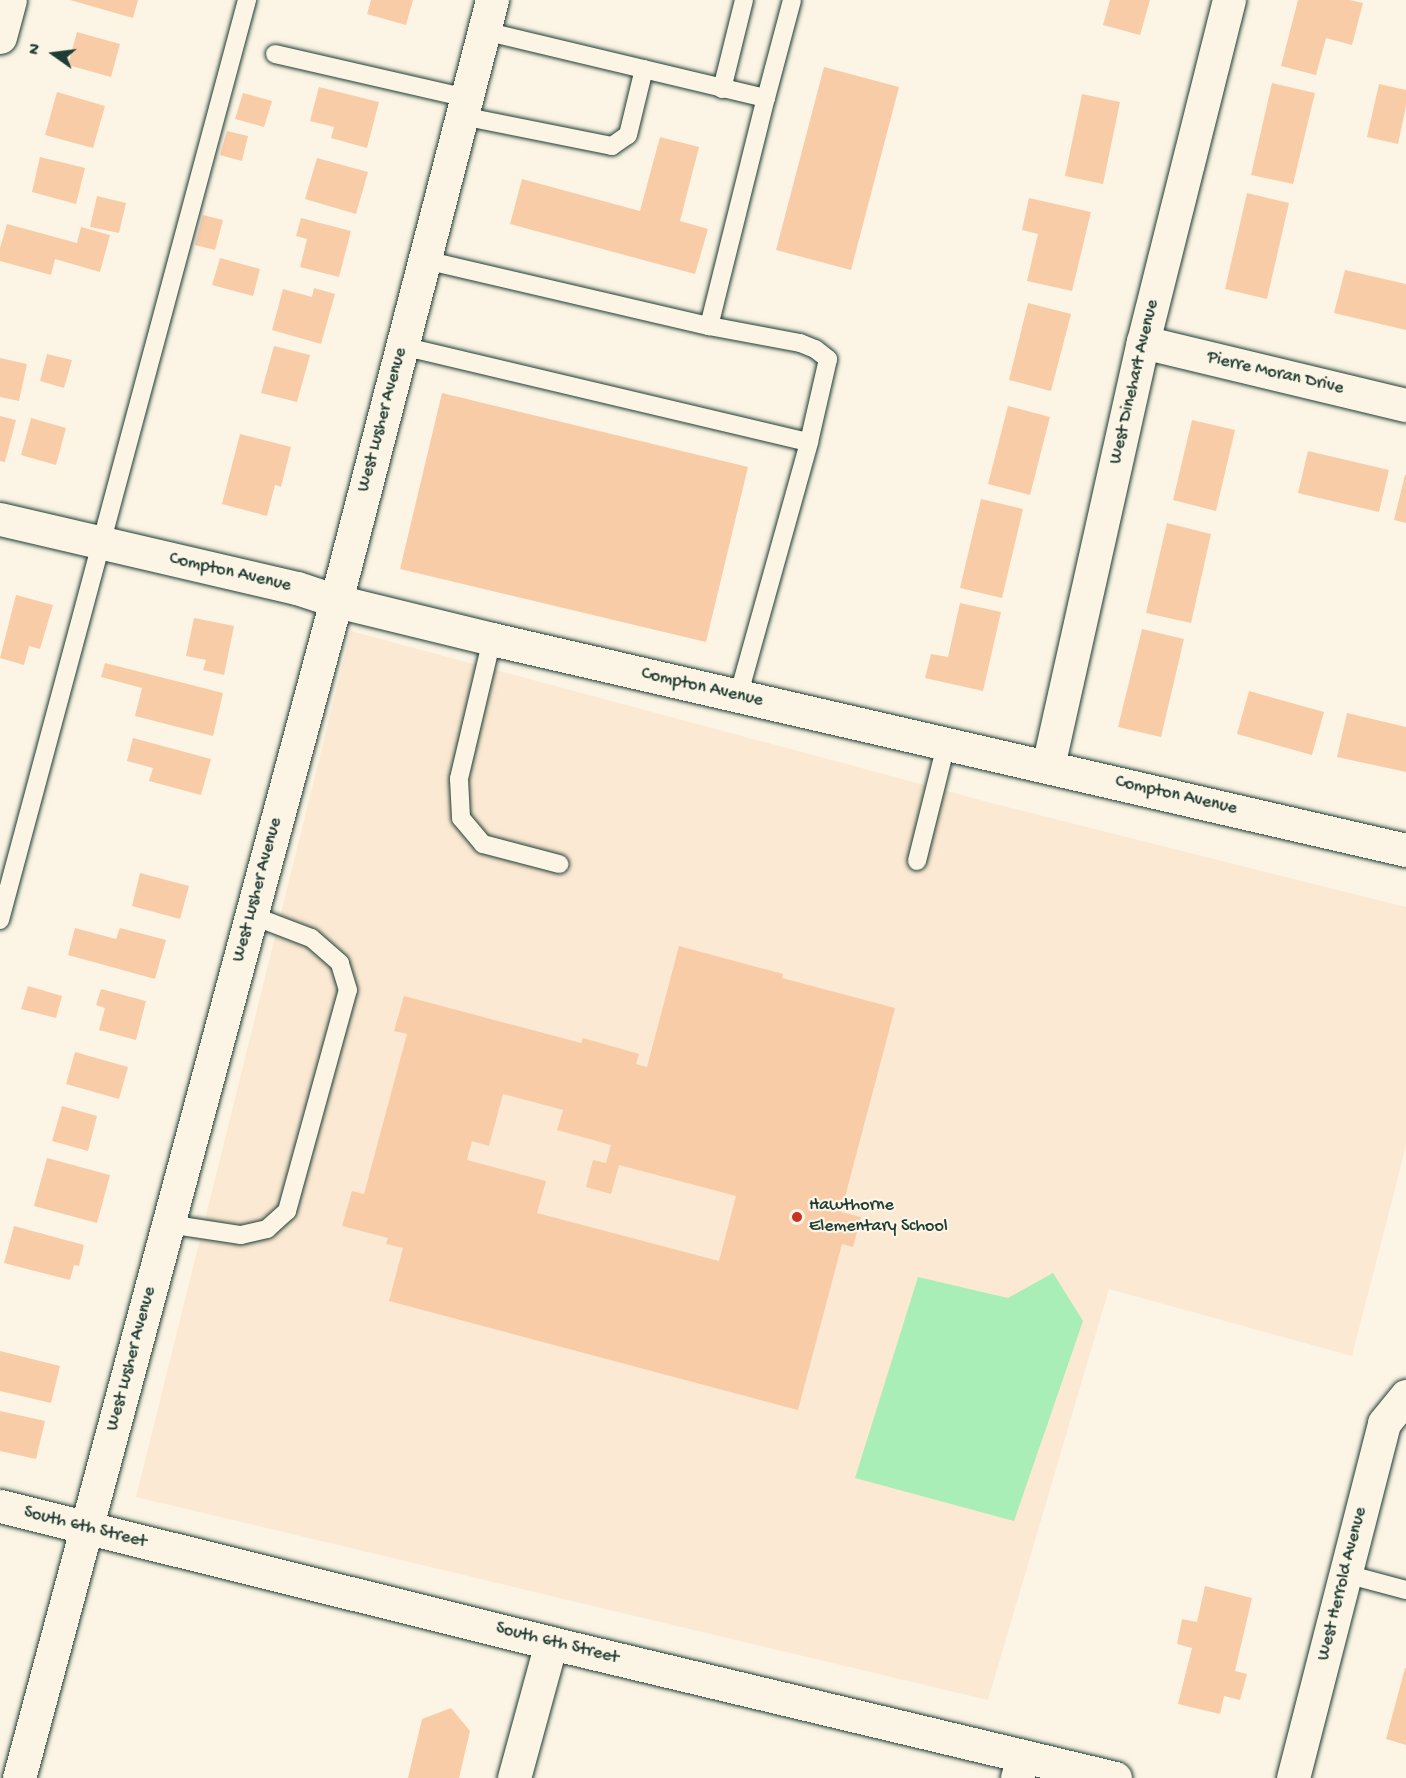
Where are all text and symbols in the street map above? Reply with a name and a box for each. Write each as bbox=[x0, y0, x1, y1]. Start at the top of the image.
north arrow bbox=[24, 24, 84, 84]
text: N bbox=[26, 42, 47, 57]
street label: West Dinehart Avenue bbox=[1106, 298, 1164, 466]
street label: West Lusher Avenue bbox=[353, 346, 413, 494]
street label: Pierre Moran Drive bbox=[1205, 348, 1345, 400]
street label: Compton Avenue bbox=[167, 548, 293, 598]
street label: Compton Avenue bbox=[639, 663, 765, 713]
street label: Compton Avenue bbox=[1113, 771, 1239, 821]
street label: West Lusher Avenue bbox=[228, 816, 288, 964]
place label: Hawthorne Elementary School bbox=[809, 1196, 948, 1238]
marker: Hawthorne Elementary School bbox=[790, 1210, 804, 1224]
street label: West Lusher Avenue bbox=[102, 1285, 162, 1433]
street label: South 6th Street bbox=[21, 1502, 149, 1554]
street label: West Herrold Avenue bbox=[1313, 1505, 1373, 1663]
street label: South 6th Street bbox=[493, 1618, 621, 1670]

